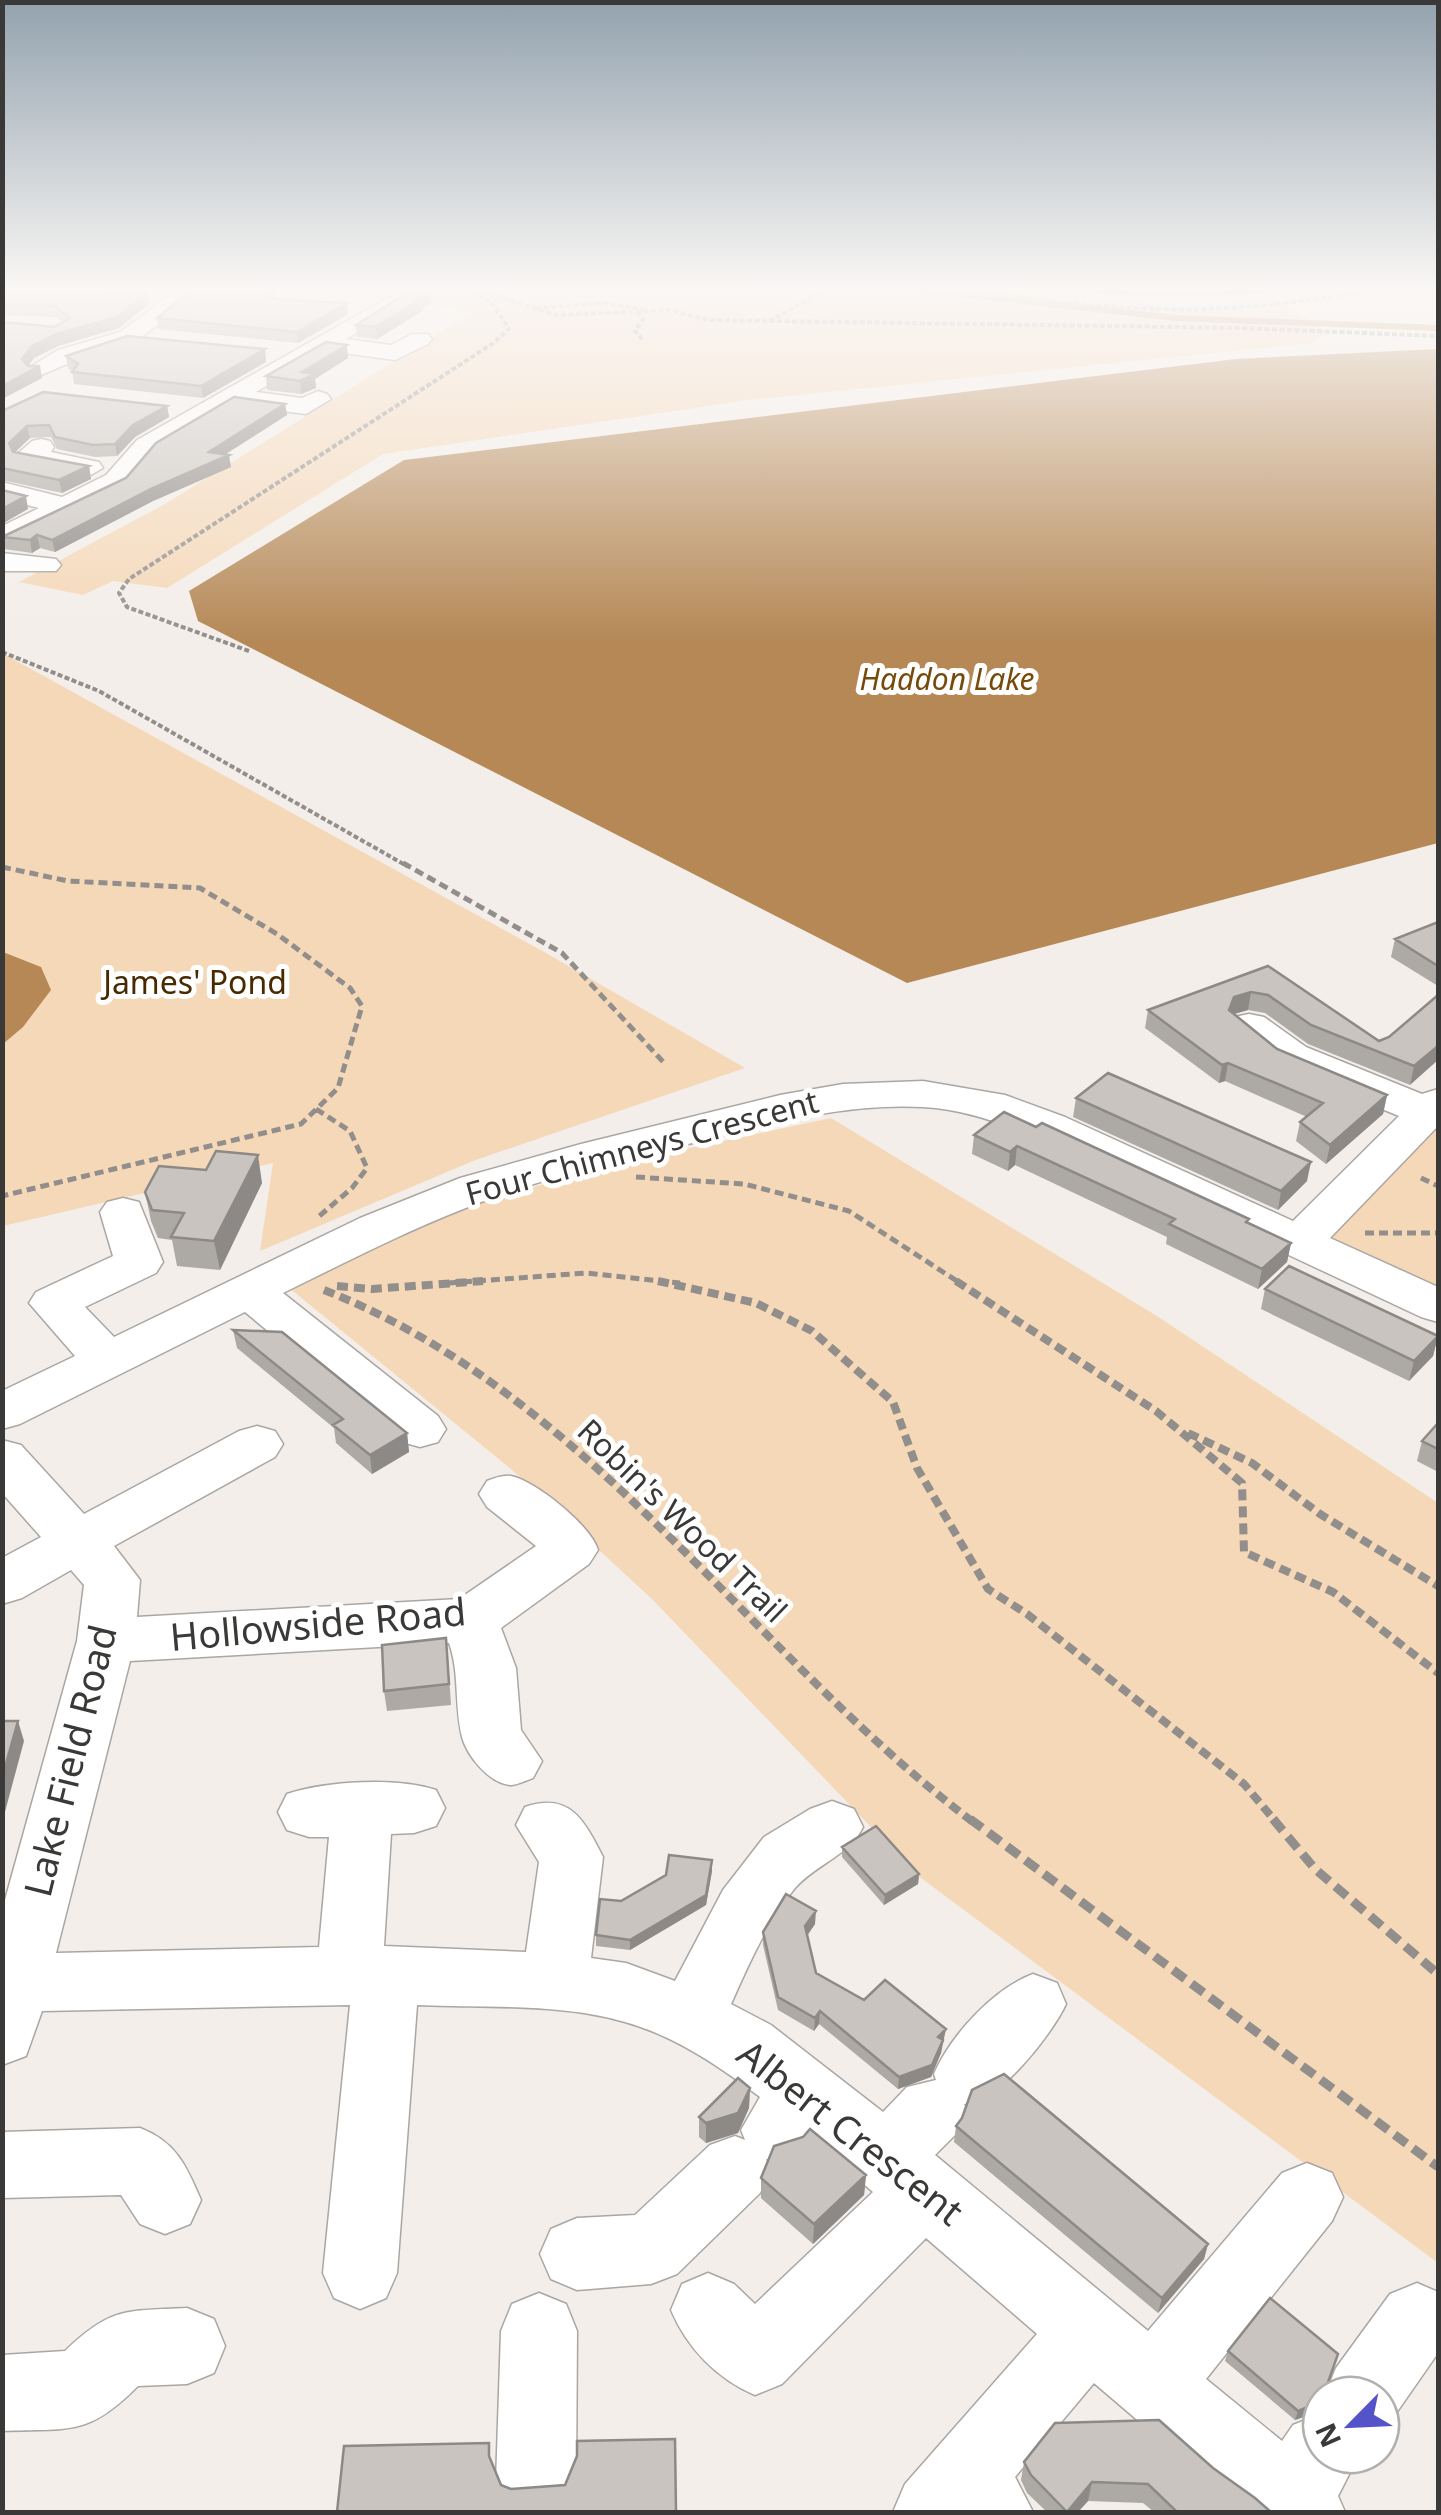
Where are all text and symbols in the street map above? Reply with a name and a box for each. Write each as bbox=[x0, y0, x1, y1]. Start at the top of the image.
water label: Haddon Lake bbox=[860, 658, 1034, 699]
park label: James' Pond bbox=[100, 960, 287, 1003]
street label: Four Chimneys Crescent bbox=[460, 1079, 823, 1214]
street label: Robin's Wood Trail bbox=[569, 1409, 797, 1631]
street label: Hollowside Road bbox=[168, 1584, 468, 1662]
street label: Lake Field Road bbox=[10, 1619, 128, 1902]
street label: Albert Crescent bbox=[727, 2027, 975, 2236]
north arrow bbox=[1301, 2375, 1401, 2475]
text: N bbox=[1305, 2417, 1349, 2454]

